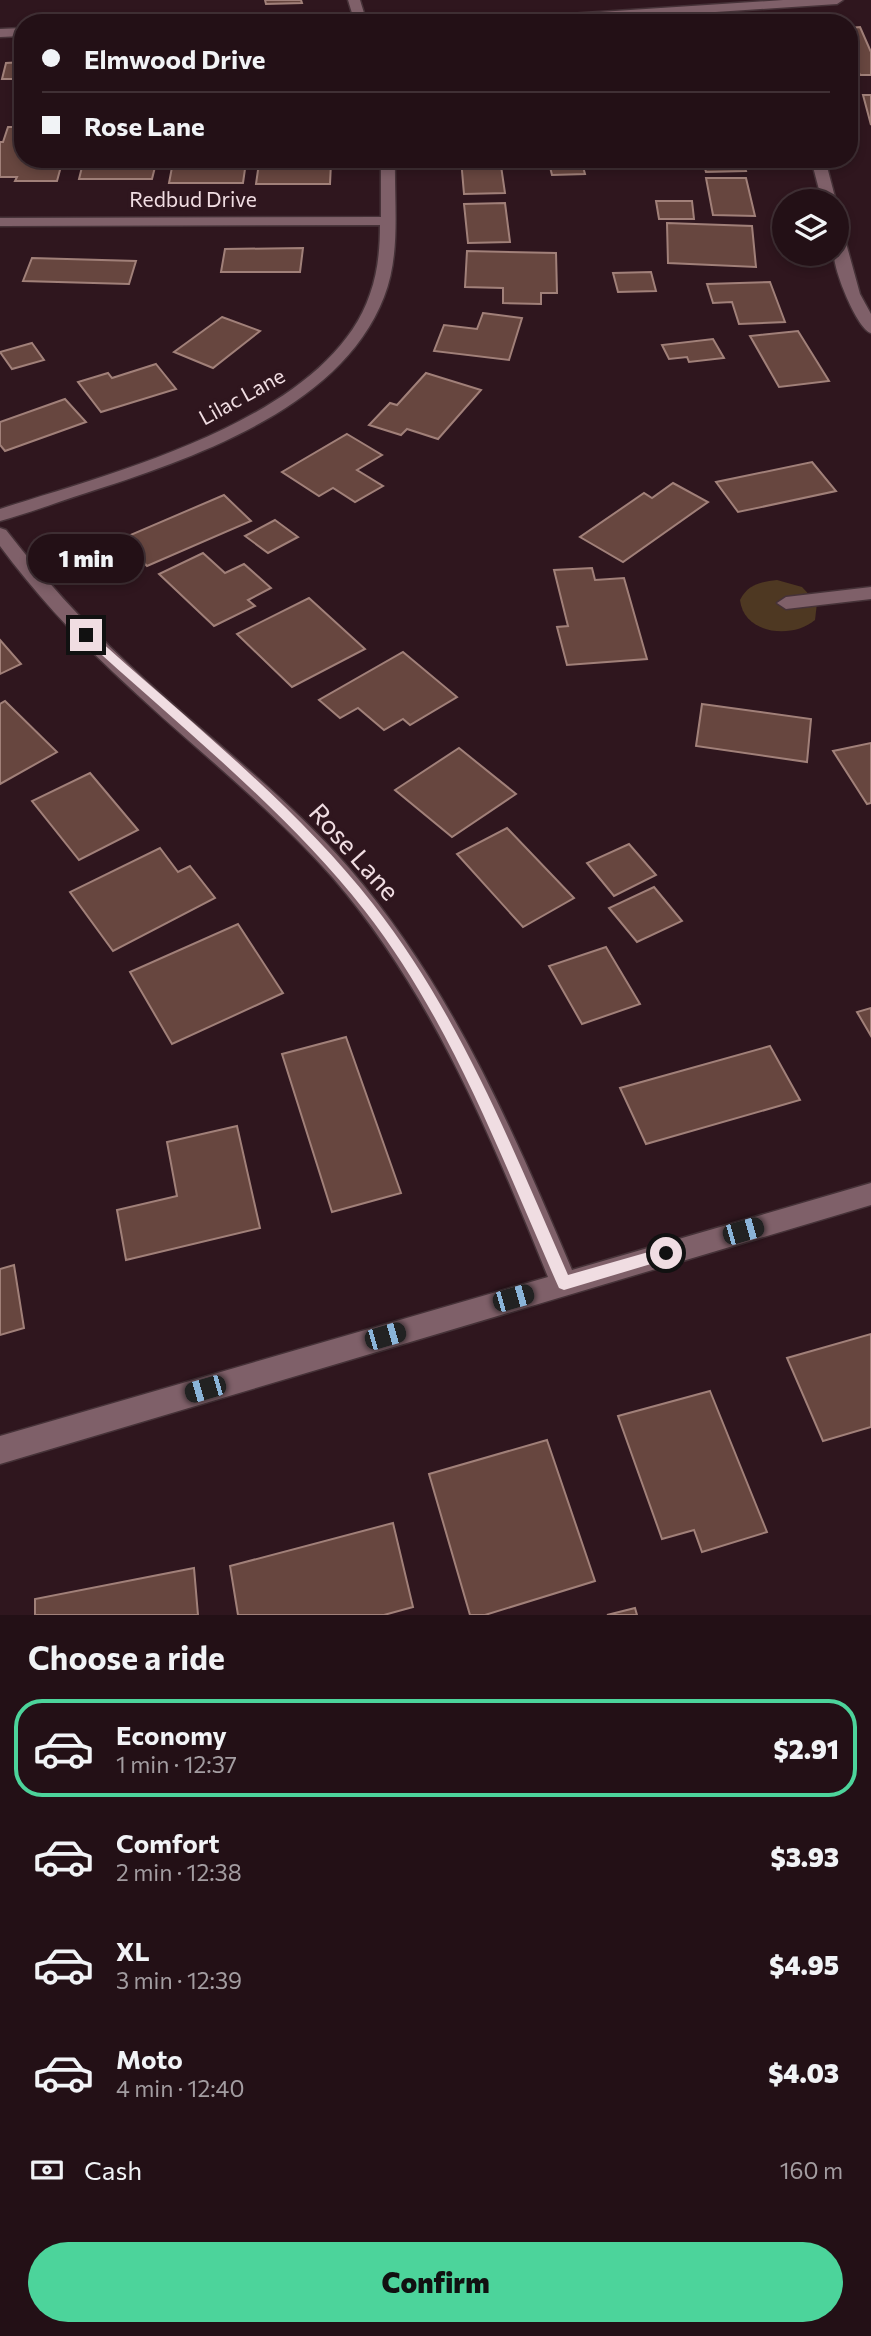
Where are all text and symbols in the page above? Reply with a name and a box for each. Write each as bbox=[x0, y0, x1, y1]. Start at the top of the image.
text: Elmwood Drive bbox=[84, 43, 266, 74]
text: Rose Lane bbox=[84, 110, 205, 141]
street label: Redbud Drive bbox=[129, 186, 257, 211]
map controls bbox=[772, 189, 849, 266]
button: layers bbox=[772, 189, 849, 266]
street label: Lilac Lane bbox=[194, 362, 289, 429]
callout: 1 min bbox=[28, 534, 144, 582]
text: 1 min bbox=[58, 544, 114, 572]
route end bbox=[70, 619, 102, 651]
street label: Rose Lane bbox=[304, 796, 407, 906]
car bbox=[720, 1215, 767, 1247]
route start bbox=[650, 1237, 682, 1269]
car bbox=[490, 1282, 537, 1314]
car bbox=[362, 1320, 409, 1352]
car bbox=[182, 1373, 229, 1405]
text: Choose a ride bbox=[28, 1637, 225, 1677]
icon: car bbox=[32, 1717, 95, 1780]
text: Economy bbox=[116, 1719, 227, 1750]
text: $2.91 bbox=[774, 1733, 839, 1764]
text: 1 min · 12:37 bbox=[116, 1750, 237, 1778]
icon: car bbox=[32, 1825, 95, 1888]
text: Comfort bbox=[116, 1827, 219, 1858]
text: $3.93 bbox=[771, 1841, 839, 1872]
text: 2 min · 12:38 bbox=[116, 1858, 242, 1886]
icon: car bbox=[32, 1933, 95, 1996]
text: XL bbox=[116, 1935, 150, 1966]
text: $4.95 bbox=[769, 1949, 839, 1980]
text: 3 min · 12:39 bbox=[116, 1966, 242, 1994]
icon: car bbox=[32, 2041, 95, 2104]
text: Moto bbox=[116, 2043, 183, 2074]
text: $4.03 bbox=[768, 2057, 839, 2088]
text: 4 min · 12:40 bbox=[116, 2074, 244, 2102]
icon: cash bbox=[28, 2151, 66, 2189]
text: Cash bbox=[84, 2154, 142, 2185]
text: 160 m bbox=[780, 2156, 843, 2184]
button: Confirm bbox=[28, 2242, 843, 2322]

